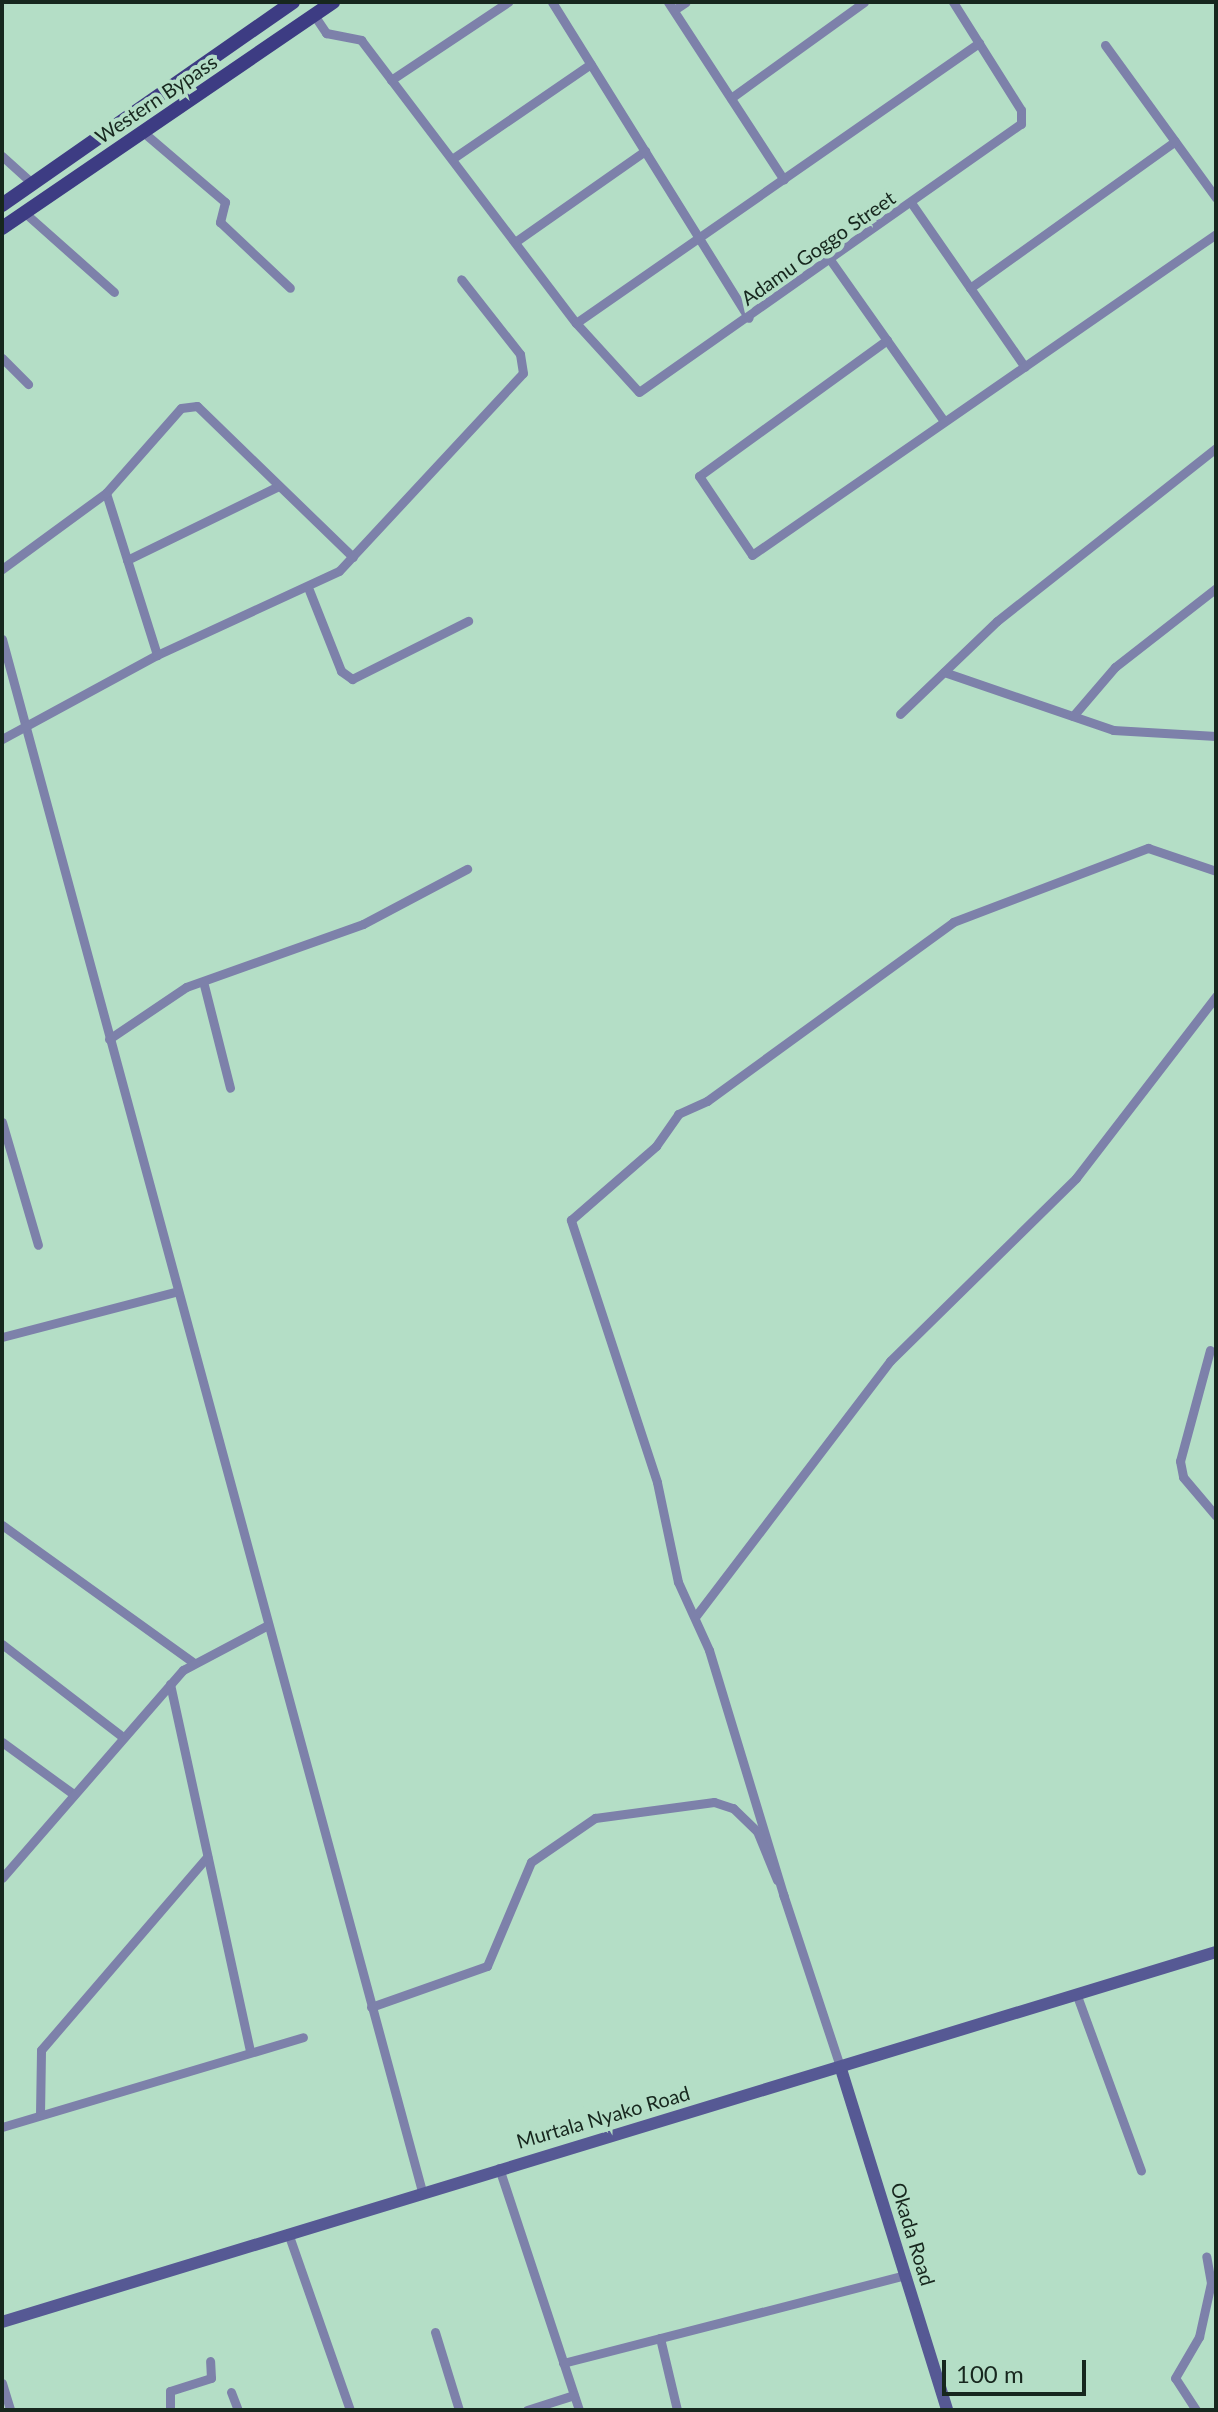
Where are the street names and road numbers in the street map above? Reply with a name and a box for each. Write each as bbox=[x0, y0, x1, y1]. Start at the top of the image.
street label: Western Bypass bbox=[91, 49, 221, 149]
street label: Adamu Goggo Street bbox=[736, 186, 900, 310]
street label: Murtala Nyako Road bbox=[514, 2081, 692, 2153]
street label: Okada Road bbox=[886, 2180, 940, 2288]

